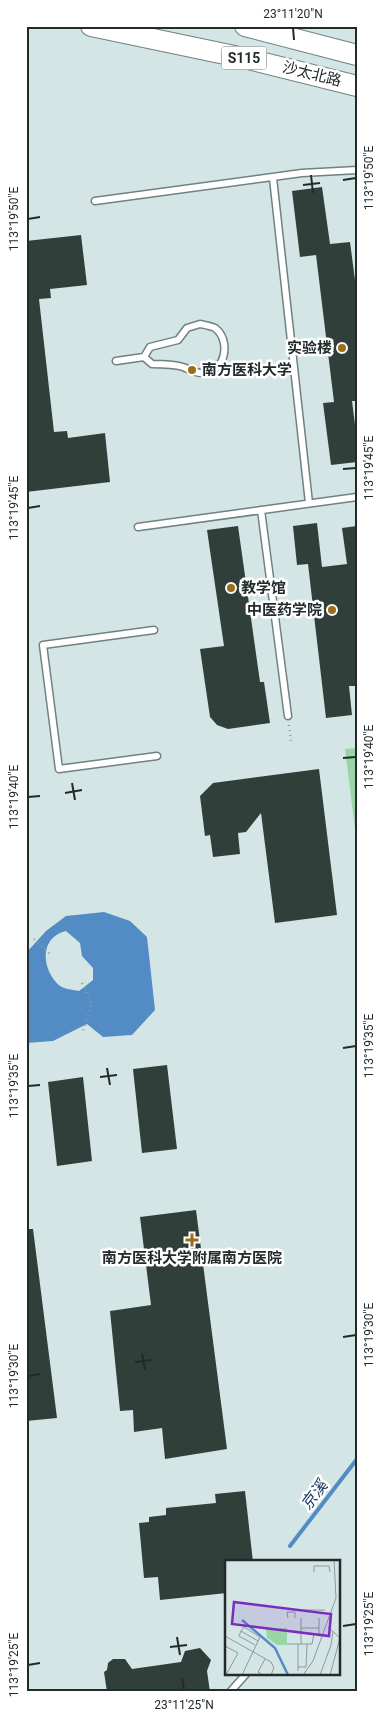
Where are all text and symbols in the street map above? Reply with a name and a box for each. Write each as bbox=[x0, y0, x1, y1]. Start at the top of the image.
text: 23°11'20"N bbox=[263, 7, 323, 21]
road number: S115 bbox=[222, 46, 266, 70]
street label: 沙太北路 bbox=[281, 58, 343, 90]
text: 113°19'50"E bbox=[362, 146, 376, 210]
text: 113°19'50"E bbox=[7, 187, 21, 251]
place label: 实验楼 bbox=[287, 339, 332, 357]
marker: 实验楼 bbox=[336, 342, 348, 354]
place label: 南方医科大学 bbox=[202, 361, 292, 379]
marker: 南方医科大学 bbox=[186, 364, 198, 376]
text: 113°19'45"E bbox=[362, 436, 376, 500]
text: 113°19'45"E bbox=[7, 476, 21, 540]
place label: 教学馆 bbox=[241, 579, 286, 597]
marker: 教学馆 bbox=[225, 582, 237, 594]
place label: 中医药学院 bbox=[247, 601, 322, 619]
marker: 中医药学院 bbox=[326, 604, 338, 616]
text: 113°19'40"E bbox=[362, 725, 376, 789]
text: 113°19'40"E bbox=[7, 765, 21, 829]
text: 113°19'35"E bbox=[362, 1014, 376, 1078]
text: 113°19'35"E bbox=[7, 1054, 21, 1118]
marker: 南方医科大学附属南方医院 bbox=[185, 1233, 199, 1247]
place label: 南方医科大学附属南方医院 bbox=[102, 1249, 282, 1267]
text: 113°19'30"E bbox=[362, 1303, 376, 1367]
text: 113°19'30"E bbox=[7, 1344, 21, 1408]
water label: 京溪 bbox=[297, 1475, 332, 1514]
inset map bbox=[225, 1560, 340, 1676]
text: 113°19'25"E bbox=[362, 1592, 376, 1656]
text: 113°19'25"E bbox=[7, 1633, 21, 1697]
text: 23°11'25"N bbox=[154, 1698, 214, 1712]

